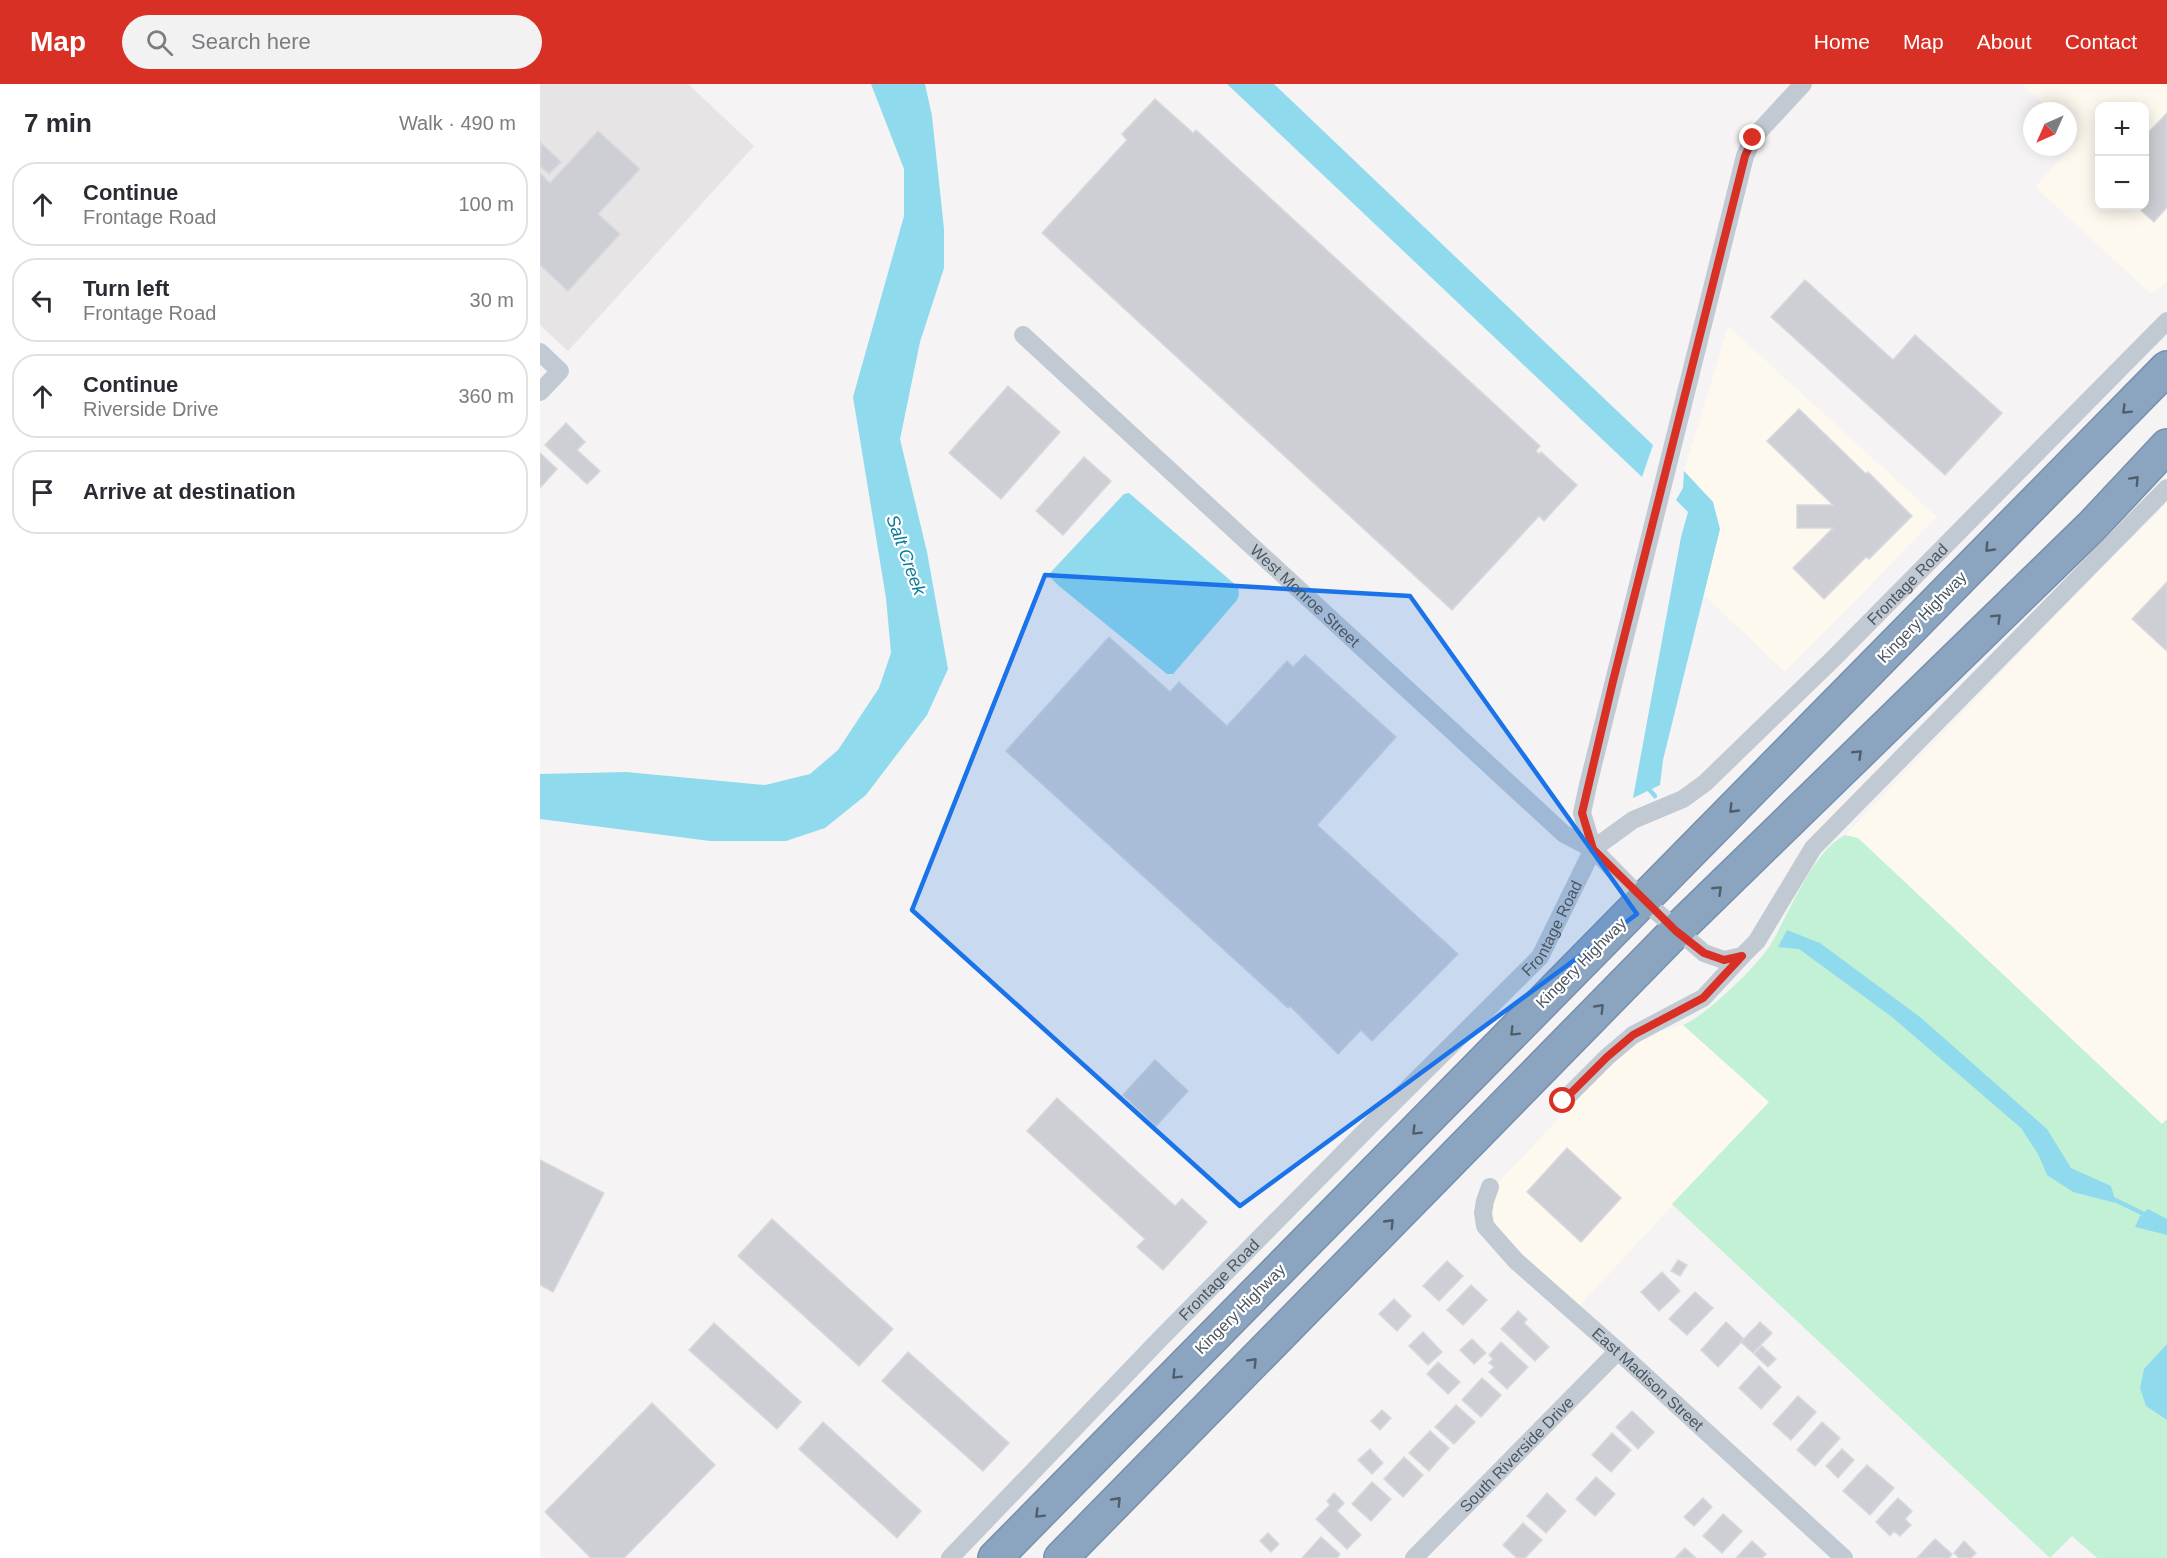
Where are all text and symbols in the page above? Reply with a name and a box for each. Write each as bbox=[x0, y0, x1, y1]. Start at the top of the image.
search box bbox=[122, 15, 542, 69]
text: Map bbox=[30, 26, 86, 57]
icon: search bbox=[143, 26, 176, 59]
text: Search here bbox=[191, 29, 311, 54]
text: Home bbox=[1814, 30, 1870, 53]
text: Map bbox=[1903, 30, 1944, 53]
text: About bbox=[1977, 30, 2032, 53]
text: Contact bbox=[2065, 30, 2137, 53]
north arrow bbox=[2023, 102, 2077, 156]
map controls bbox=[2095, 102, 2149, 210]
button: + bbox=[2095, 102, 2149, 156]
text: 7 min bbox=[24, 108, 92, 138]
text: Walk · 490 m bbox=[399, 112, 516, 134]
route end bbox=[1739, 124, 1765, 150]
button: − bbox=[2095, 156, 2149, 210]
text: Continue bbox=[83, 180, 178, 205]
icon: ahead bbox=[26, 188, 59, 221]
text: 100 m bbox=[458, 193, 514, 215]
text: Frontage Road bbox=[83, 206, 216, 228]
text: Turn left bbox=[83, 276, 169, 301]
icon: left bbox=[26, 284, 59, 317]
text: 30 m bbox=[470, 289, 514, 311]
text: Frontage Road bbox=[83, 302, 216, 324]
text: Continue bbox=[83, 372, 178, 397]
icon: ahead bbox=[26, 380, 59, 413]
text: 360 m bbox=[458, 385, 514, 407]
text: Riverside Drive bbox=[83, 398, 219, 420]
one-way arrow bbox=[2122, 402, 2133, 413]
icon: arrive bbox=[26, 476, 59, 509]
one-way arrow bbox=[2128, 476, 2139, 487]
text: Arrive at destination bbox=[83, 479, 296, 504]
water label: Salt Creek bbox=[882, 512, 930, 599]
street label: Frontage Road bbox=[1863, 540, 1951, 628]
street label: West Monroe Street bbox=[1247, 541, 1364, 650]
one-way arrow bbox=[1985, 541, 1996, 552]
street label: Kingery Highway bbox=[1874, 568, 1970, 666]
one-way arrow bbox=[1991, 614, 2001, 625]
one-way arrow bbox=[1851, 750, 1861, 761]
one-way arrow bbox=[1729, 802, 1740, 813]
street label: Frontage Road bbox=[1518, 878, 1585, 979]
one-way arrow bbox=[1711, 886, 1721, 897]
street label: Kingery Highway bbox=[1533, 915, 1629, 1011]
one-way arrow bbox=[1592, 1005, 1603, 1016]
one-way arrow bbox=[1510, 1024, 1521, 1035]
route start bbox=[1549, 1087, 1575, 1113]
one-way arrow bbox=[1412, 1124, 1423, 1135]
one-way arrow bbox=[1382, 1219, 1393, 1230]
street label: Frontage Road bbox=[1175, 1235, 1262, 1323]
street label: Kingery Highway bbox=[1192, 1261, 1288, 1357]
street label: East Madison Street bbox=[1589, 1324, 1708, 1434]
one-way arrow bbox=[1246, 1358, 1257, 1368]
one-way arrow bbox=[1172, 1367, 1183, 1378]
street label: South Riverside Drive bbox=[1456, 1393, 1577, 1515]
one-way arrow bbox=[1109, 1498, 1120, 1509]
one-way arrow bbox=[1035, 1506, 1046, 1517]

